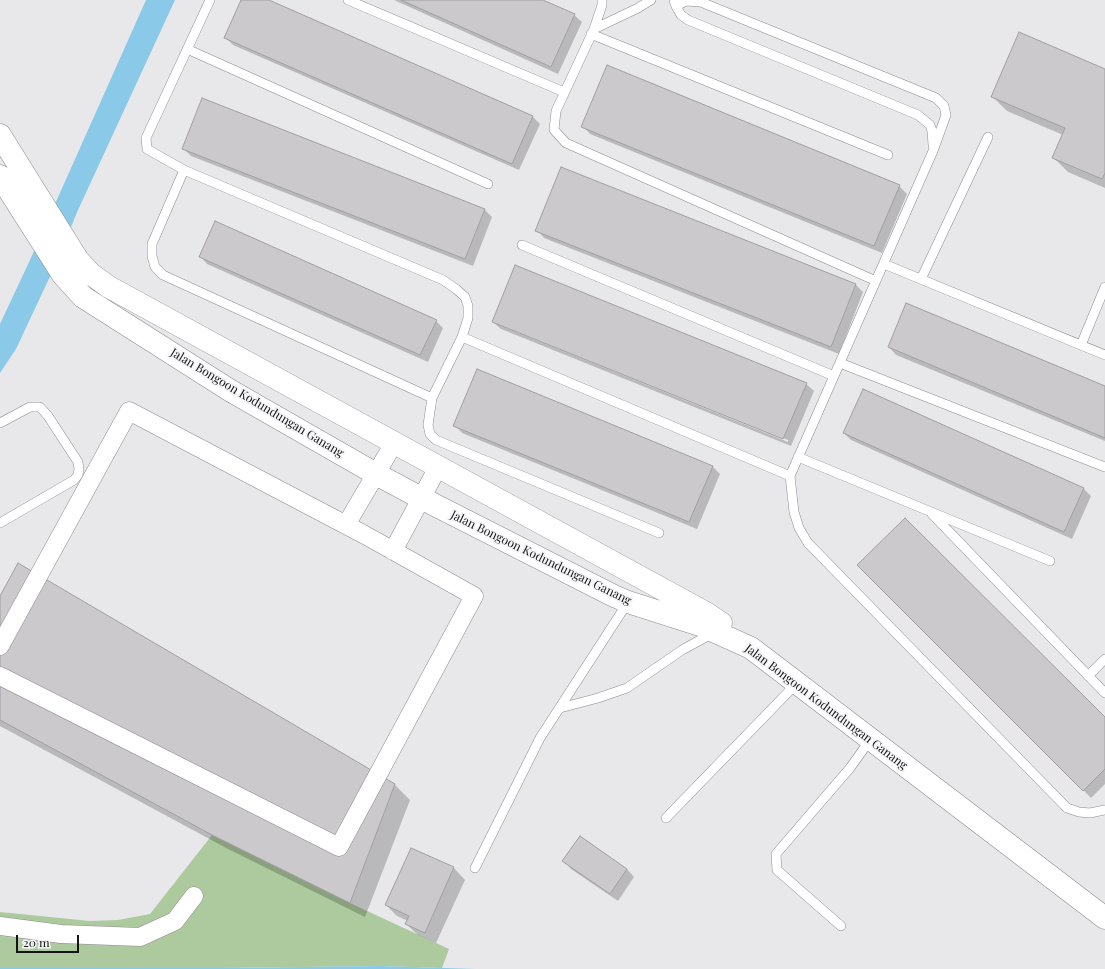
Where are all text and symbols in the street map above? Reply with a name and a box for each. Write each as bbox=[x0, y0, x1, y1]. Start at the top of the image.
street label: Jalan Bongoon Kodundungan Ganang bbox=[168, 345, 346, 461]
street label: Jalan Bongoon Kodundungan Ganang bbox=[448, 508, 634, 608]
street label: Jalan Bongoon Kodundungan Ganang bbox=[742, 641, 910, 773]
scale bar bbox=[18, 927, 81, 953]
text: 20 m bbox=[23, 934, 50, 950]

